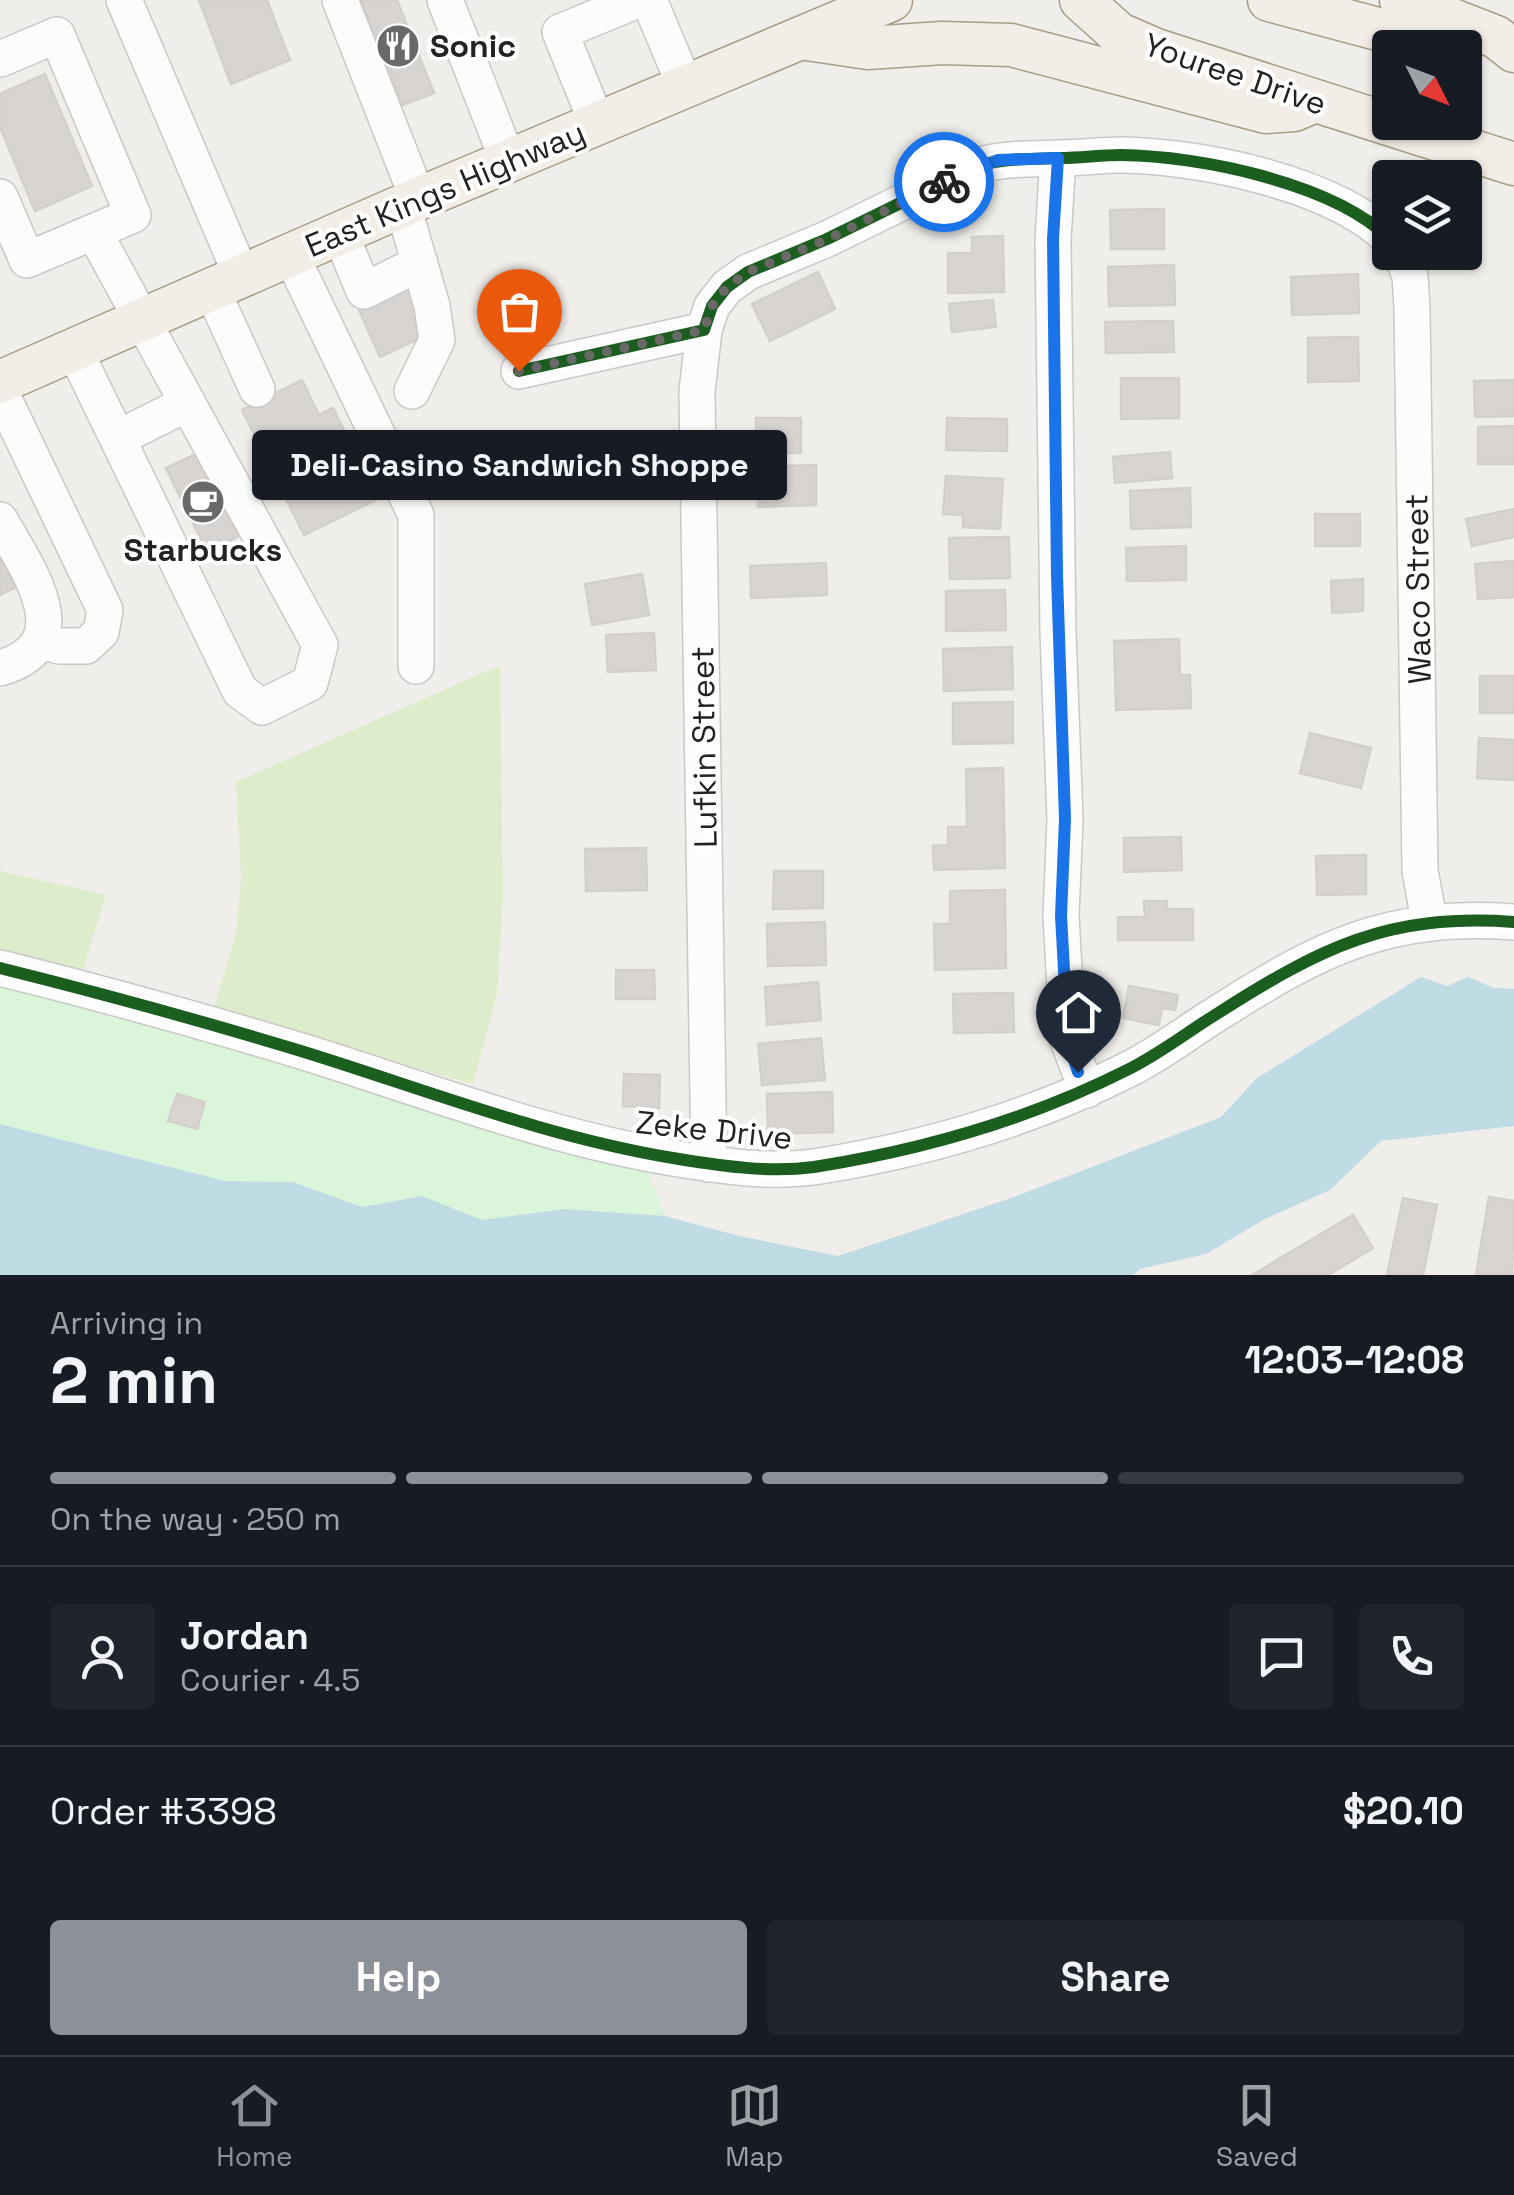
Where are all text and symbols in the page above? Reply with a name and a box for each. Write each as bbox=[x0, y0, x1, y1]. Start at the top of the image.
restaurant icon: Sonic bbox=[375, 23, 421, 69]
street label: Youree Drive bbox=[1138, 24, 1332, 124]
place label: Sonic bbox=[430, 26, 516, 66]
north arrow bbox=[1372, 30, 1482, 140]
map controls bbox=[1372, 30, 1482, 270]
street label: East Kings Highway bbox=[299, 112, 591, 266]
courier bbox=[894, 132, 994, 232]
icon: bike bbox=[917, 155, 972, 210]
button: layers bbox=[1372, 160, 1482, 270]
pin bbox=[477, 269, 562, 372]
icon: bag bbox=[492, 284, 547, 339]
callout: Deli-Casino Sandwich Shoppe bbox=[252, 431, 786, 501]
text: Deli-Casino Sandwich Shoppe bbox=[290, 445, 749, 485]
cafe icon: Starbucks bbox=[180, 479, 226, 525]
street label: Waco Street bbox=[1396, 493, 1440, 685]
place label: Starbucks bbox=[124, 530, 282, 570]
street label: Lufkin Street bbox=[682, 646, 726, 848]
pin bbox=[1036, 970, 1121, 1073]
icon: home bbox=[1051, 985, 1106, 1040]
street label: Zeke Drive bbox=[634, 1102, 794, 1158]
text: Arriving in bbox=[50, 1303, 203, 1343]
text: 12:03–12:08 bbox=[1245, 1336, 1464, 1384]
text: 2 min bbox=[50, 1339, 218, 1422]
text: On the way · 250 m bbox=[50, 1499, 341, 1539]
button: person bbox=[50, 1604, 155, 1709]
button: chat bbox=[1229, 1604, 1334, 1709]
button: phone bbox=[1359, 1604, 1464, 1709]
text: Jordan bbox=[180, 1612, 309, 1660]
text: Courier · 4.5 bbox=[180, 1660, 361, 1700]
text: Order #3398 bbox=[50, 1787, 277, 1835]
text: $20.10 bbox=[1343, 1787, 1464, 1835]
button: Help bbox=[50, 1920, 747, 2035]
button: Share bbox=[767, 1920, 1464, 2035]
tab: Home bbox=[216, 2078, 293, 2174]
tab: Map bbox=[725, 2078, 784, 2174]
tab: Saved bbox=[1216, 2078, 1298, 2174]

